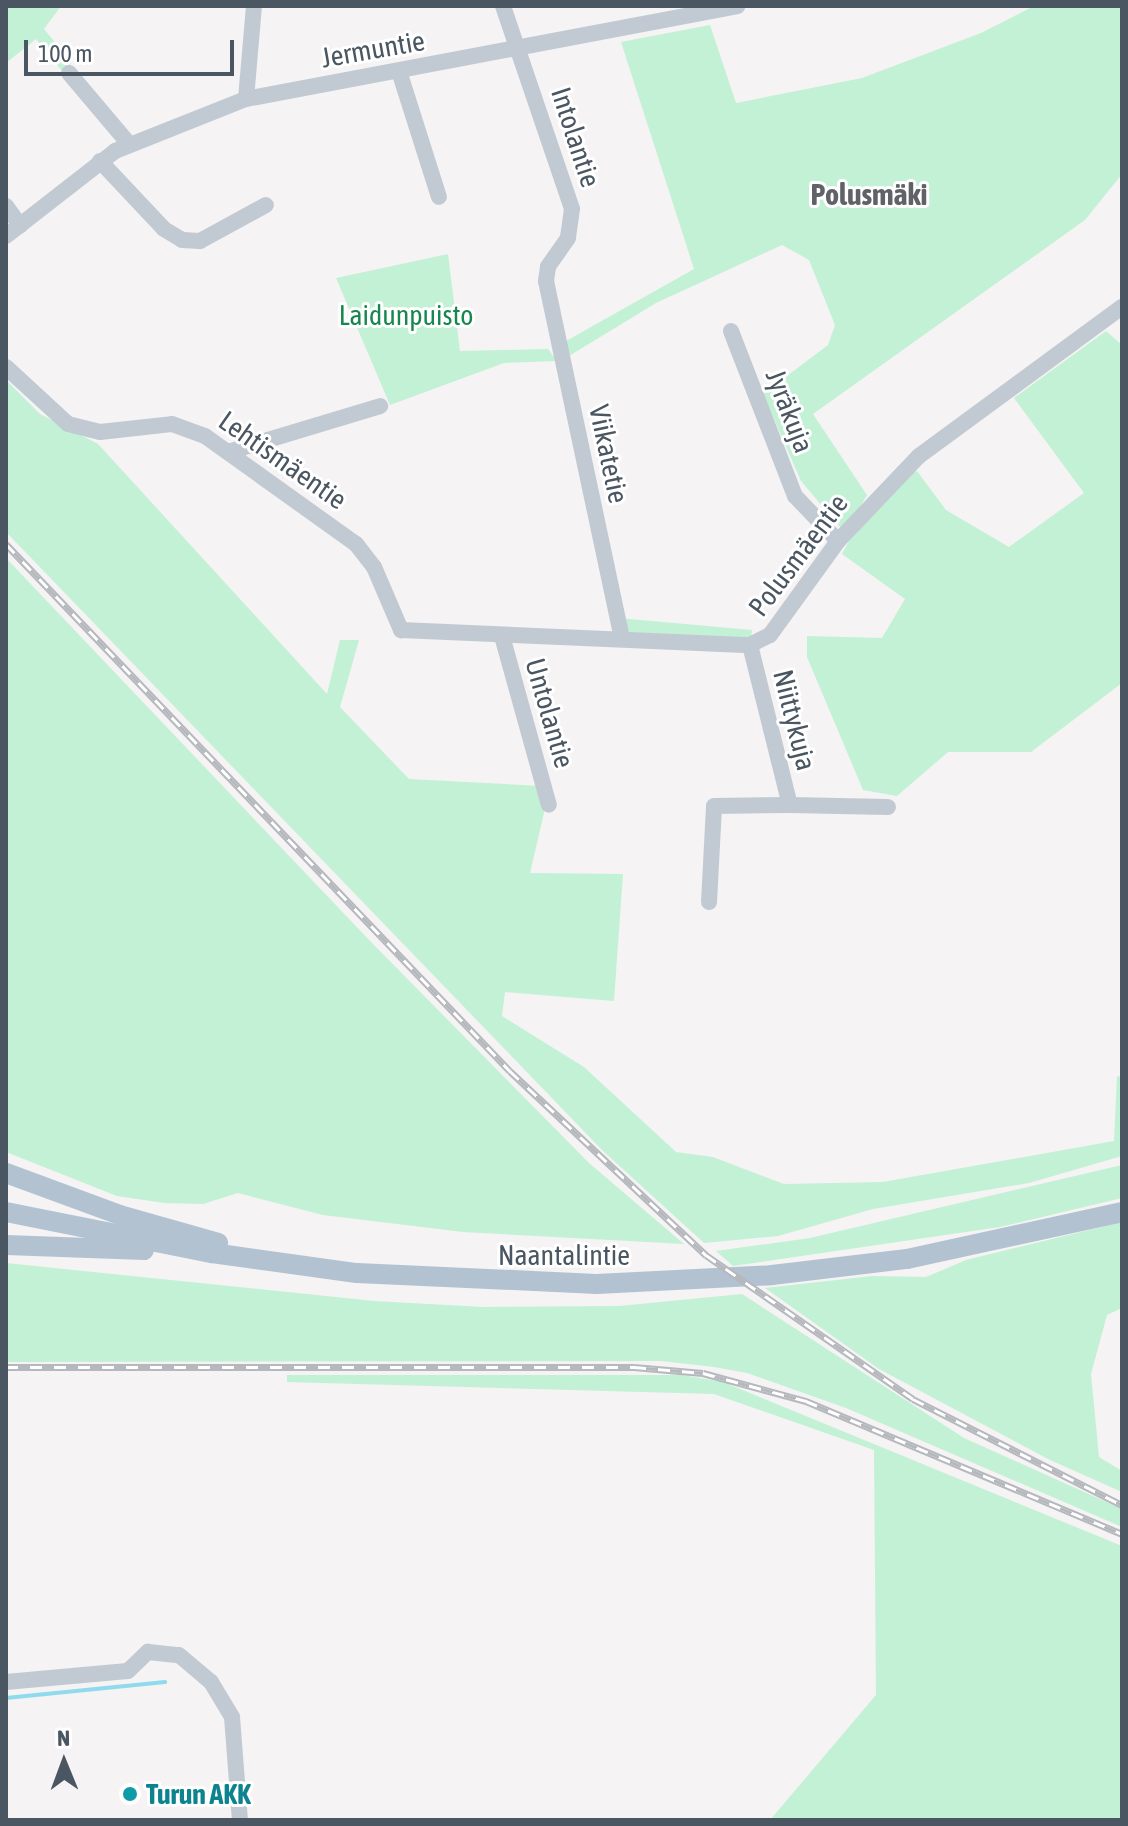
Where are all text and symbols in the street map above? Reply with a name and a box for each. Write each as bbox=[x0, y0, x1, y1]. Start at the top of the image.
street label: Jermuntie bbox=[319, 23, 427, 75]
scale bar bbox=[28, 24, 238, 74]
text: 100 m bbox=[38, 40, 92, 67]
street label: Intolantie bbox=[544, 83, 608, 191]
district label: Polusmäki bbox=[810, 176, 928, 212]
park label: Laidunpuisto bbox=[339, 298, 473, 332]
street label: Jyräkuja bbox=[759, 365, 821, 457]
street label: Viikatetie bbox=[582, 402, 636, 506]
street label: Lehtismäentie bbox=[213, 404, 353, 516]
street label: Polusmäentie bbox=[741, 487, 855, 623]
street label: Untolantie bbox=[518, 654, 582, 772]
street label: Niittykuja bbox=[766, 666, 824, 774]
street label: Naantalintie bbox=[498, 1238, 630, 1272]
north arrow bbox=[24, 1722, 104, 1802]
text: N bbox=[57, 1725, 70, 1751]
place label: Turun AKK bbox=[146, 1777, 251, 1811]
marker: Turun AKK bbox=[121, 1785, 139, 1803]

